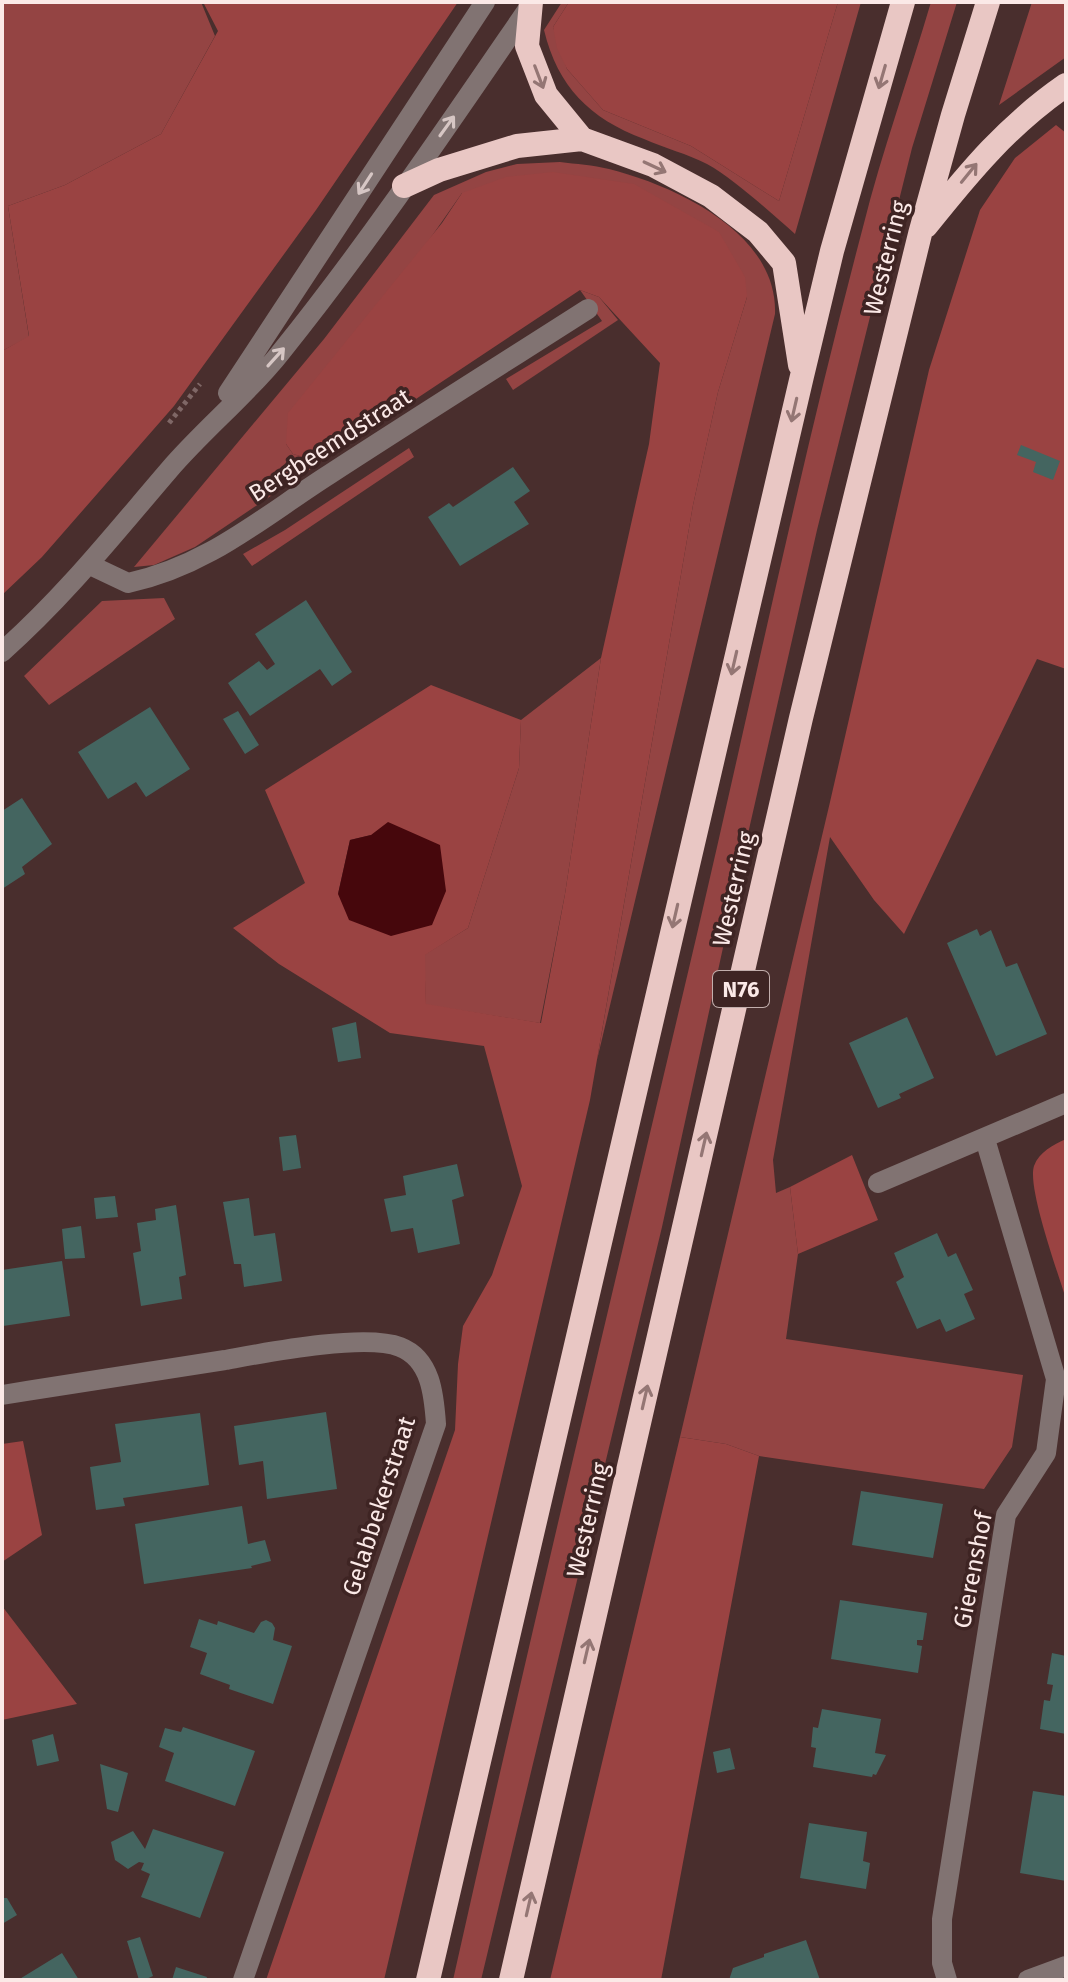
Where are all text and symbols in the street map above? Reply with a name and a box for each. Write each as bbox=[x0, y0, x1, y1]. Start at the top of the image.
one-way arrow bbox=[533, 64, 547, 88]
one-way arrow bbox=[874, 64, 889, 90]
one-way arrow bbox=[439, 116, 455, 138]
one-way arrow bbox=[643, 160, 667, 175]
one-way arrow bbox=[960, 163, 977, 184]
one-way arrow bbox=[357, 173, 374, 195]
street label: Westerring bbox=[858, 197, 914, 318]
one-way arrow bbox=[266, 348, 284, 368]
street label: Bergbeemdstraat bbox=[244, 382, 416, 508]
one-way arrow bbox=[786, 396, 801, 422]
one-way arrow bbox=[726, 649, 741, 675]
street label: Westerring bbox=[707, 828, 761, 949]
one-way arrow bbox=[667, 902, 682, 928]
road number: N76 bbox=[713, 971, 769, 1007]
one-way arrow bbox=[698, 1132, 713, 1157]
one-way arrow bbox=[638, 1385, 653, 1411]
street label: Gelabbekerstraat bbox=[337, 1413, 421, 1599]
street label: Westerring bbox=[561, 1459, 615, 1580]
street label: Gierenshof bbox=[948, 1507, 998, 1631]
one-way arrow bbox=[580, 1638, 595, 1664]
one-way arrow bbox=[522, 1892, 537, 1917]

